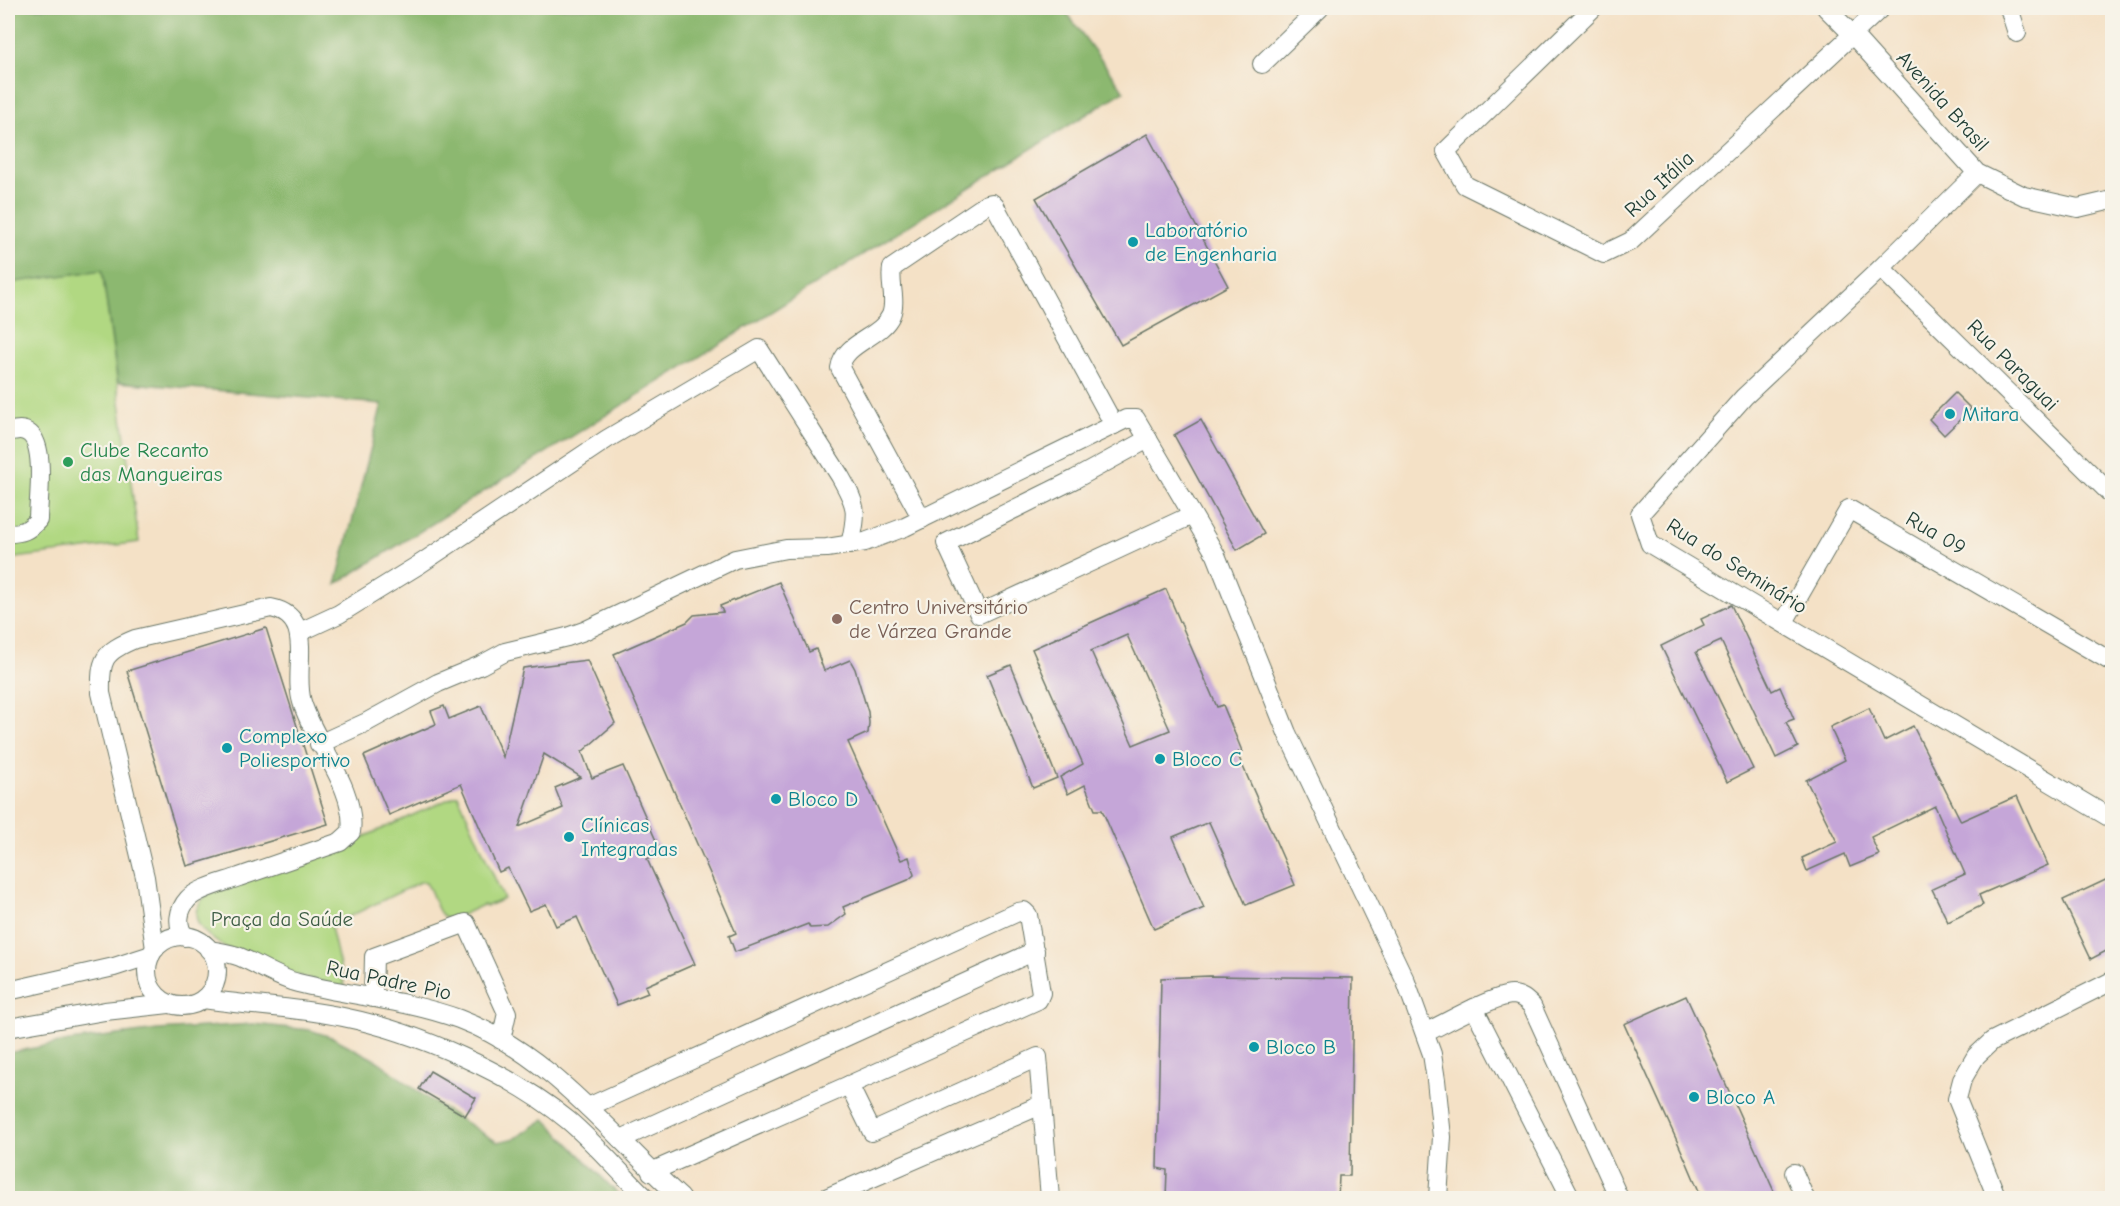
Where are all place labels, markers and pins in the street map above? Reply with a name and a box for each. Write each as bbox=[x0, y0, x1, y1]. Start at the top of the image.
place label: Laboratório de Engenharia bbox=[1145, 218, 1277, 266]
marker: Laboratório de Engenharia bbox=[1126, 235, 1140, 249]
place label: Mitara bbox=[1962, 402, 2019, 426]
marker: Mitara bbox=[1943, 407, 1957, 421]
place label: Clube Recanto das Mangueiras bbox=[80, 438, 222, 486]
marker: Clube Recanto das Mangueiras bbox=[61, 455, 75, 469]
place label: Centro Universitário de Várzea Grande bbox=[849, 595, 1028, 643]
marker: Centro Universitário de Várzea Grande bbox=[830, 612, 844, 626]
place label: Complexo Poliesportivo bbox=[239, 724, 350, 772]
marker: Complexo Poliesportivo bbox=[220, 741, 234, 755]
place label: Bloco C bbox=[1172, 747, 1242, 771]
marker: Bloco C bbox=[1153, 752, 1167, 766]
place label: Bloco D bbox=[788, 787, 858, 811]
marker: Bloco D bbox=[769, 792, 783, 806]
place label: Clínicas Integradas bbox=[581, 813, 677, 861]
marker: Clínicas Integradas bbox=[562, 830, 576, 844]
place label: Bloco B bbox=[1266, 1035, 1336, 1059]
marker: Bloco B bbox=[1247, 1040, 1261, 1054]
place label: Bloco A bbox=[1706, 1085, 1775, 1109]
marker: Bloco A bbox=[1687, 1090, 1701, 1104]

